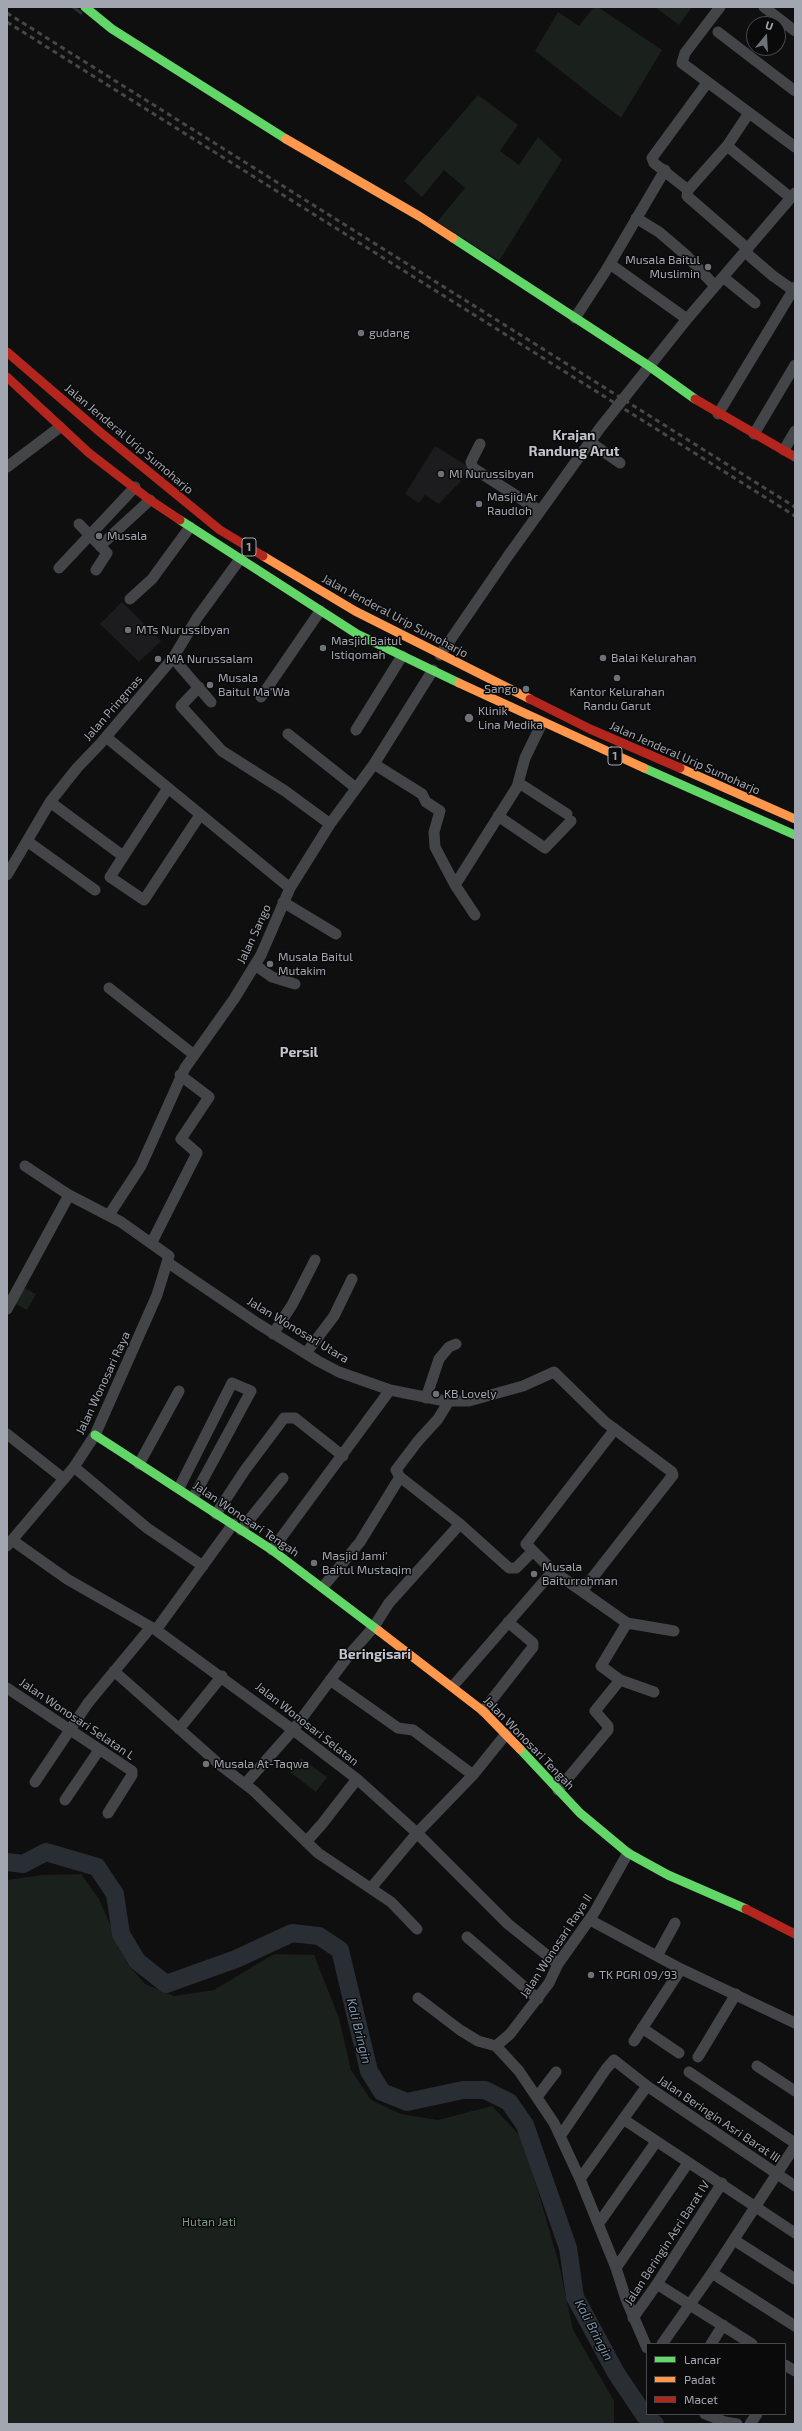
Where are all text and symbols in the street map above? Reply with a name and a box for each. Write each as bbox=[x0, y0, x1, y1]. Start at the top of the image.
north arrow bbox=[746, 16, 786, 56]
text: U bbox=[764, 18, 775, 32]
place label: Musala Baitul Muslimin bbox=[625, 253, 700, 281]
marker: Musala Baitul Muslimin bbox=[703, 262, 713, 272]
place label: gudang bbox=[369, 326, 410, 340]
marker: gudang bbox=[356, 328, 366, 338]
street label: Jalan Jenderal Urip Sumoharjo bbox=[62, 381, 196, 497]
district label: Krajan Randung Arut bbox=[529, 427, 619, 460]
place label: MI Nurussibyan bbox=[449, 467, 534, 481]
marker: MI Nurussibyan bbox=[436, 469, 446, 479]
place label: Masjid Ar Raudloh bbox=[487, 490, 538, 518]
marker: Masjid Ar Raudloh bbox=[474, 499, 484, 509]
place label: Musala bbox=[107, 529, 147, 543]
marker: Musala bbox=[94, 531, 104, 541]
road number: 1 bbox=[242, 538, 256, 556]
street label: Jalan Jenderal Urip Sumoharjo bbox=[319, 571, 471, 661]
place label: MTs Nurussibyan bbox=[136, 623, 230, 637]
marker: MTs Nurussibyan bbox=[123, 625, 133, 635]
place label: Masjid Baitul Istiqomah bbox=[331, 634, 402, 662]
marker: Masjid Baitul Istiqomah bbox=[318, 643, 328, 653]
place label: Balai Kelurahan bbox=[611, 651, 697, 665]
place label: MA Nurussalam bbox=[166, 652, 253, 666]
marker: Balai Kelurahan bbox=[598, 653, 608, 663]
marker: MA Nurussalam bbox=[153, 654, 163, 664]
place label: Musala Baitul Ma'Wa bbox=[218, 671, 290, 699]
street label: Jalan Pringmas bbox=[81, 672, 145, 744]
marker: Kantor Kelurahan Randu Garut bbox=[612, 673, 622, 683]
marker: Musala Baitul Ma'Wa bbox=[205, 680, 215, 690]
place label: Sango bbox=[484, 682, 518, 696]
marker: Sango bbox=[521, 684, 531, 694]
place label: Kantor Kelurahan Randu Garut bbox=[569, 685, 665, 713]
place label: Klinik Lina Medika bbox=[478, 704, 543, 732]
marker: Klinik Lina Medika bbox=[463, 712, 475, 724]
street label: Jalan Jenderal Urip Sumoharjo bbox=[607, 718, 763, 798]
road number: 1 bbox=[608, 747, 622, 765]
street label: Jalan Sango bbox=[234, 902, 274, 966]
place label: Musala Baitul Mutakim bbox=[278, 950, 353, 978]
marker: Musala Baitul Mutakim bbox=[265, 959, 275, 969]
district label: Persil bbox=[280, 1044, 318, 1060]
street label: Jalan Wonosari Utara bbox=[245, 1294, 351, 1366]
street label: Jalan Wonosari Raya bbox=[73, 1329, 133, 1437]
place label: KB Lovely bbox=[444, 1387, 496, 1401]
marker: KB Lovely bbox=[431, 1389, 441, 1399]
street label: Jalan Wonosari Tengah bbox=[190, 1478, 302, 1560]
place label: Masjid Jami' Baitul Mustaqim bbox=[322, 1549, 412, 1577]
marker: Masjid Jami' Baitul Mustaqim bbox=[309, 1558, 319, 1568]
place label: Musala Baiturrohman bbox=[542, 1560, 618, 1588]
marker: Musala Baiturrohman bbox=[529, 1569, 539, 1579]
district label: Beringisari bbox=[339, 1646, 411, 1662]
street label: Jalan Wonosari Selatan L bbox=[17, 1675, 137, 1763]
street label: Jalan Wonosari Selatan bbox=[253, 1679, 361, 1769]
street label: Jalan Wonosari Tengah bbox=[481, 1693, 577, 1793]
place label: Musala At-Taqwa bbox=[214, 1757, 309, 1771]
marker: Musala At-Taqwa bbox=[201, 1759, 211, 1769]
street label: Jalan Wonosari Raya II bbox=[517, 1891, 595, 2001]
place label: TK PGRI 09/93 bbox=[599, 1968, 677, 1982]
marker: TK PGRI 09/93 bbox=[586, 1970, 596, 1980]
water label: Kali Bringin bbox=[343, 1997, 375, 2065]
street label: Jalan Beringin Asri Barat III bbox=[655, 2073, 783, 2165]
street label: Jalan Beringin Asri Barat IV bbox=[621, 2178, 713, 2308]
park label: Hutan Jati bbox=[182, 2215, 236, 2229]
water label: Kali Bringin bbox=[571, 2297, 617, 2363]
legend bbox=[646, 2343, 786, 2415]
text: Lancar bbox=[684, 2352, 721, 2366]
text: Padat bbox=[684, 2372, 716, 2386]
text: Macet bbox=[684, 2392, 718, 2406]

